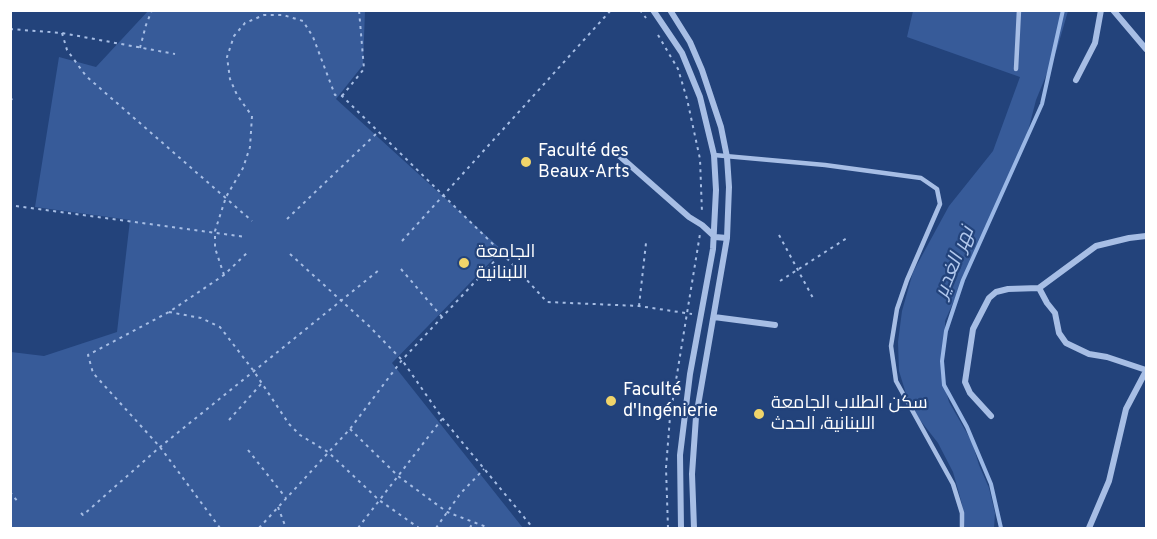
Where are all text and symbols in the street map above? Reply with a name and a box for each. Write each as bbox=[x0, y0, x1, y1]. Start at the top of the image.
place label: Faculté des Beaux-Arts bbox=[538, 141, 630, 184]
marker: Faculté des Beaux-Arts bbox=[519, 155, 533, 169]
water label: نهر الغدير bbox=[931, 224, 981, 302]
place label: الجامعة اللبنانية bbox=[476, 242, 535, 284]
marker: الجامعة اللبنانية bbox=[457, 256, 471, 270]
place label: Faculté d'Ingénierie bbox=[623, 380, 718, 422]
place label: سكن الطلاب الجامعة اللبنانية، الحدث bbox=[771, 393, 928, 436]
marker: Faculté d'Ingénierie bbox=[604, 394, 618, 408]
marker: سكن الطلاب الجامعة اللبنانية، الحدث bbox=[752, 407, 766, 421]

